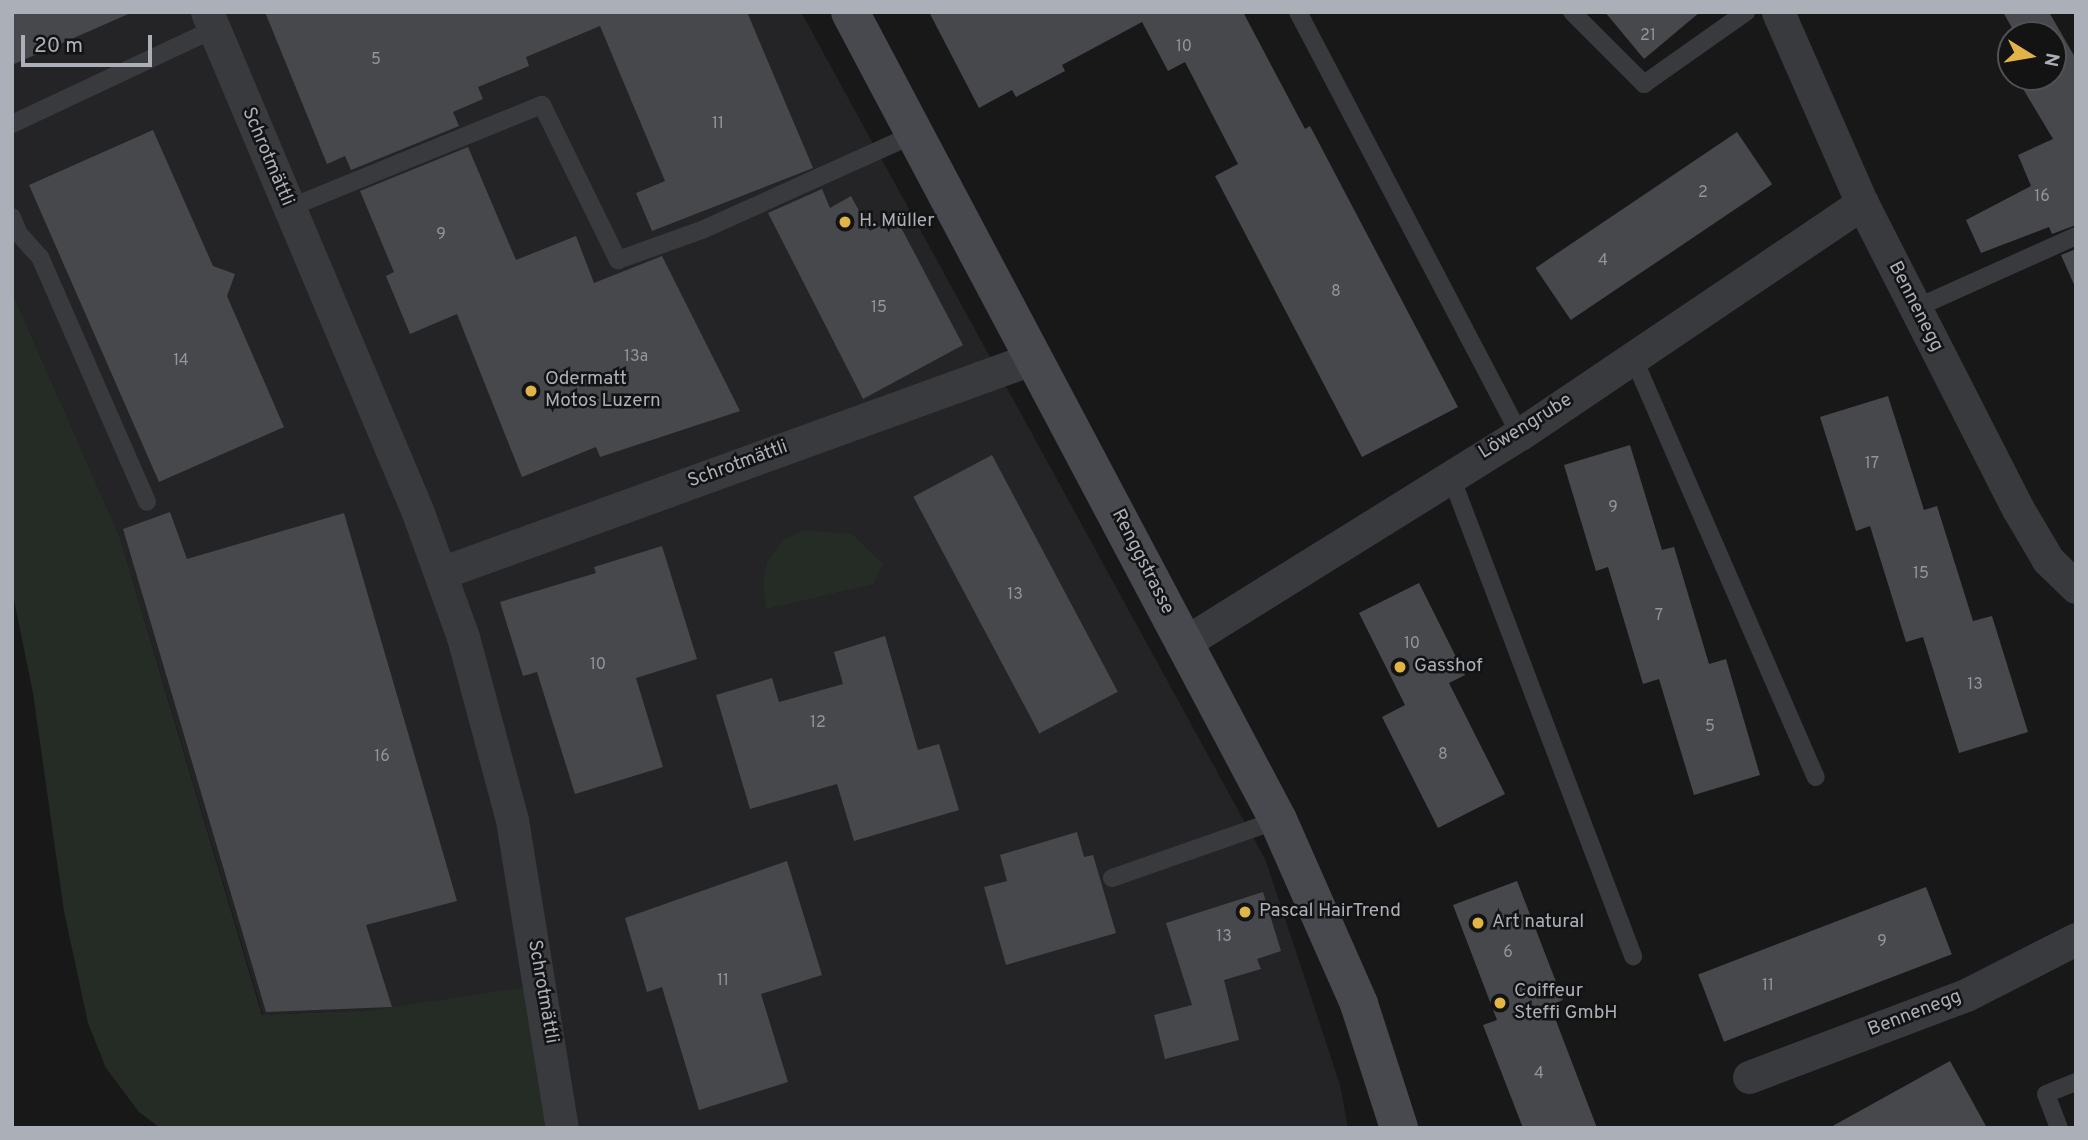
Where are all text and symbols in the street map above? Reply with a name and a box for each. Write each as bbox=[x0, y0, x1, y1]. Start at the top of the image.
scale bar bbox=[24, 21, 156, 65]
north arrow bbox=[1997, 21, 2067, 91]
house number: 21 bbox=[1640, 26, 1656, 46]
text: 20 m bbox=[34, 33, 83, 60]
house number: 10 bbox=[1176, 37, 1192, 57]
house number: 5 bbox=[371, 50, 381, 70]
text: N bbox=[2038, 51, 2064, 69]
street label: Schrotmättli bbox=[236, 104, 298, 210]
house number: 11 bbox=[712, 114, 724, 134]
house number: 2 bbox=[1698, 183, 1708, 203]
house number: 16 bbox=[2034, 187, 2050, 207]
place label: H. Müller bbox=[859, 211, 935, 233]
marker: H. Müller bbox=[837, 214, 853, 230]
house number: 9 bbox=[436, 225, 446, 245]
house number: 4 bbox=[1598, 251, 1608, 271]
street label: Bennenegg bbox=[1883, 258, 1947, 356]
house number: 8 bbox=[1331, 282, 1341, 302]
house number: 15 bbox=[871, 298, 887, 318]
house number: 13a bbox=[624, 347, 648, 367]
house number: 14 bbox=[173, 351, 189, 371]
place label: Odermatt Motos Luzern bbox=[545, 369, 661, 413]
marker: Odermatt Motos Luzern bbox=[523, 383, 539, 399]
street label: Löwengrube bbox=[1475, 389, 1577, 465]
street label: Schrotmättli bbox=[685, 436, 791, 494]
house number: 17 bbox=[1865, 454, 1879, 474]
house number: 9 bbox=[1608, 498, 1618, 518]
street label: Renggstrasse bbox=[1106, 506, 1178, 618]
house number: 15 bbox=[1913, 564, 1929, 584]
house number: 13 bbox=[1007, 585, 1023, 605]
house number: 7 bbox=[1655, 606, 1663, 626]
house number: 10 bbox=[1404, 634, 1420, 654]
house number: 10 bbox=[590, 655, 606, 675]
place label: Gasshof bbox=[1414, 656, 1483, 678]
marker: Gasshof bbox=[1392, 659, 1408, 675]
house number: 13 bbox=[1967, 675, 1983, 695]
house number: 12 bbox=[810, 713, 826, 733]
house number: 5 bbox=[1705, 717, 1715, 737]
house number: 8 bbox=[1438, 745, 1448, 765]
house number: 16 bbox=[374, 747, 390, 767]
place label: Pascal HairTrend bbox=[1259, 901, 1401, 923]
marker: Pascal HairTrend bbox=[1237, 904, 1253, 920]
place label: Art natural bbox=[1492, 912, 1584, 934]
marker: Art natural bbox=[1470, 915, 1486, 931]
house number: 13 bbox=[1216, 927, 1232, 947]
house number: 9 bbox=[1877, 932, 1887, 952]
street label: Schrotmättli bbox=[522, 938, 562, 1046]
house number: 6 bbox=[1503, 943, 1513, 963]
house number: 11 bbox=[717, 971, 729, 991]
house number: 11 bbox=[1762, 976, 1774, 996]
place label: Coiffeur Steffi GmbH bbox=[1514, 981, 1618, 1025]
street label: Bennenegg bbox=[1865, 986, 1965, 1042]
marker: Coiffeur Steffi GmbH bbox=[1492, 995, 1508, 1011]
house number: 4 bbox=[1534, 1064, 1544, 1084]

